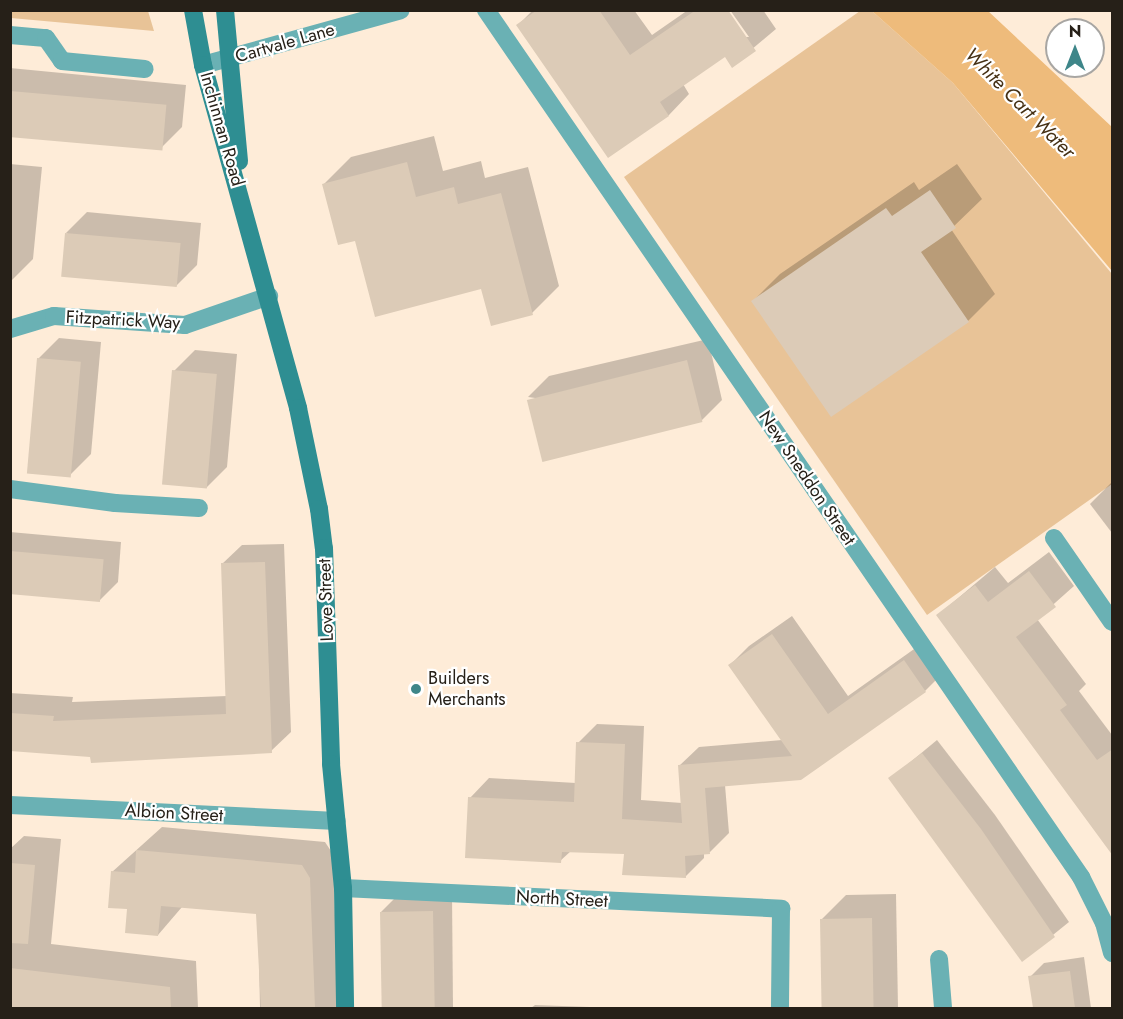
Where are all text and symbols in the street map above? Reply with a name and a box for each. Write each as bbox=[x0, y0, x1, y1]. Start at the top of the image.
north arrow bbox=[1045, 18, 1105, 78]
street label: Cartvale Lane bbox=[233, 19, 337, 67]
text: N bbox=[1069, 20, 1081, 43]
water label: White Cart Water bbox=[960, 43, 1080, 163]
street label: Inchinnan Road bbox=[195, 69, 249, 189]
street label: Fitzpatrick Way bbox=[65, 306, 181, 334]
street label: New Sneddon Street bbox=[754, 407, 860, 549]
street label: Love Street bbox=[314, 558, 338, 642]
place label: Builders Merchants bbox=[428, 668, 505, 710]
marker: Builders Merchants bbox=[409, 682, 423, 696]
street label: Albion Street bbox=[124, 800, 224, 826]
street label: North Street bbox=[515, 886, 609, 912]

